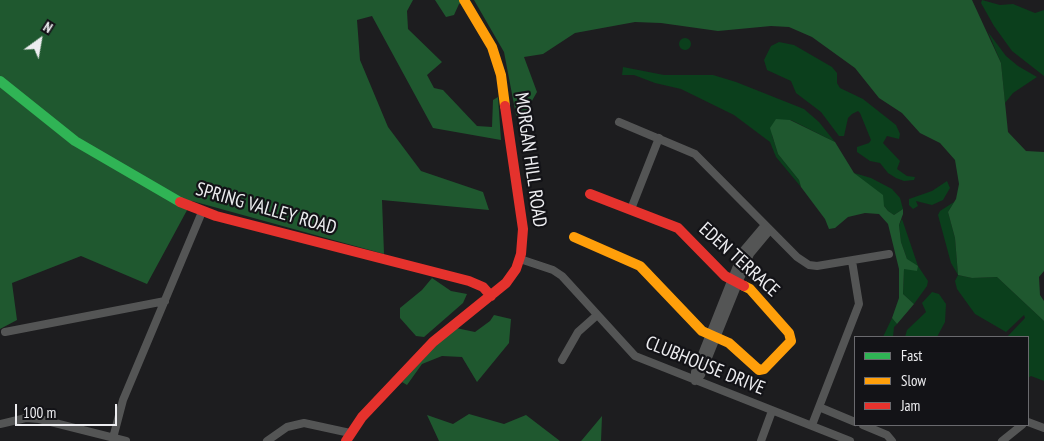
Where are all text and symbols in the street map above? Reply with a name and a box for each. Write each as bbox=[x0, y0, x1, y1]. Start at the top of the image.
north arrow bbox=[15, 15, 65, 65]
text: N bbox=[40, 18, 56, 37]
street label: MORGAN HILL ROAD bbox=[509, 91, 551, 229]
street label: SPRING VALLEY ROAD bbox=[193, 178, 339, 240]
street label: EDEN TERRACE bbox=[694, 218, 784, 302]
street label: CLUBHOUSE DRIVE bbox=[642, 332, 768, 400]
legend bbox=[854, 336, 1029, 426]
text: Fast bbox=[901, 346, 922, 365]
text: Slow bbox=[901, 371, 926, 390]
scale bar bbox=[18, 394, 120, 426]
text: Jam bbox=[901, 396, 920, 415]
text: 100 m bbox=[23, 403, 56, 422]

